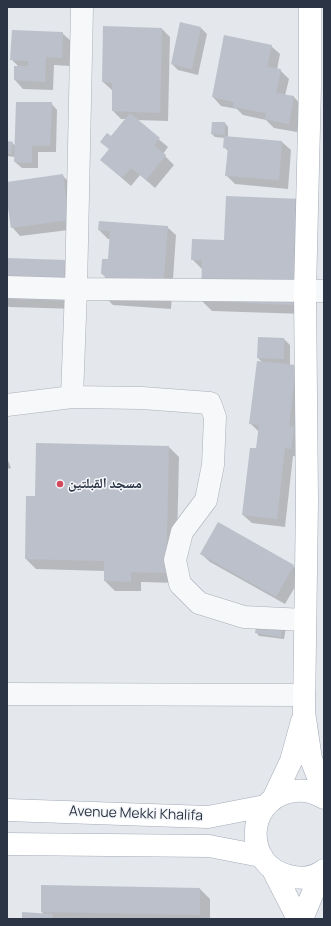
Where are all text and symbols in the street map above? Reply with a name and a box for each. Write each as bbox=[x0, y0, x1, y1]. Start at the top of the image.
place label: مسجد القبلتين bbox=[68, 476, 142, 492]
marker: مسجد القبلتين bbox=[55, 479, 65, 489]
street label: Avenue Mekki Khalifa bbox=[69, 803, 203, 825]

